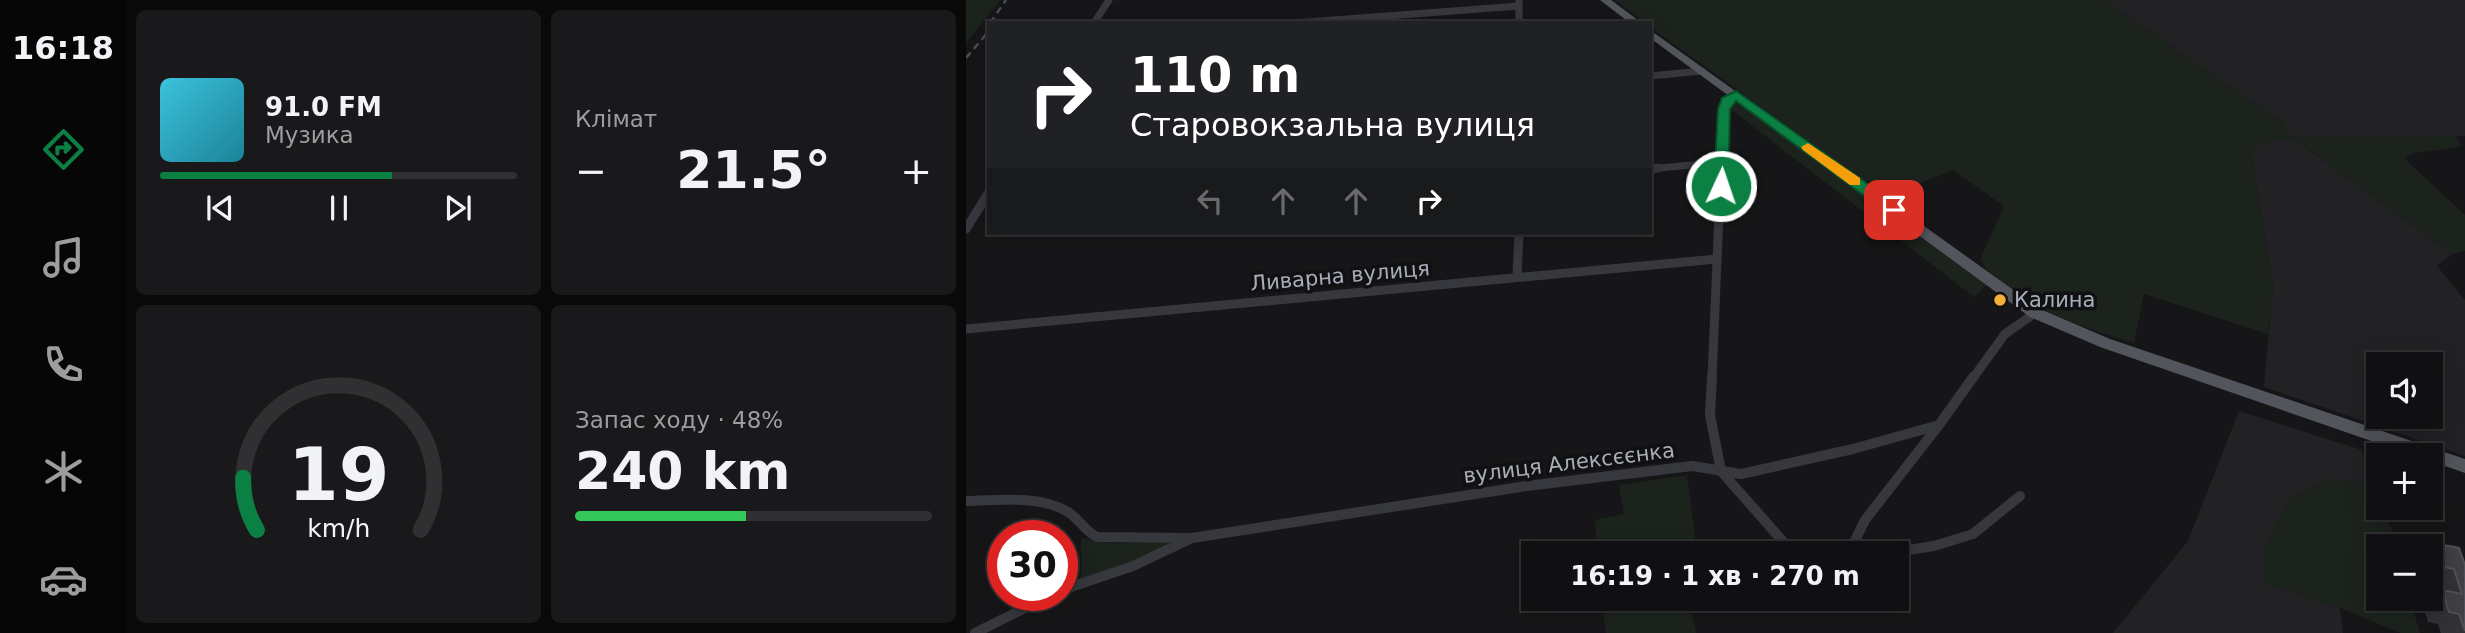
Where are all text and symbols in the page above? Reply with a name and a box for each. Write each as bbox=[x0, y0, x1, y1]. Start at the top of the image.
text: 16:18 bbox=[12, 29, 114, 67]
text: 110 m bbox=[1130, 47, 1300, 104]
icon: right bbox=[1015, 49, 1106, 140]
text: 91.0 FM bbox=[265, 92, 382, 122]
text: Клімат bbox=[575, 106, 657, 132]
text: Старовокзальна вулиця bbox=[1130, 106, 1535, 144]
text: Музика bbox=[265, 122, 354, 148]
icon: directions bbox=[39, 125, 88, 174]
text: 21.5° bbox=[676, 140, 831, 200]
text: − bbox=[575, 149, 607, 193]
text: + bbox=[900, 149, 932, 193]
position arrow bbox=[1684, 149, 1758, 223]
pin bbox=[1864, 180, 1924, 240]
icon: left bbox=[1191, 182, 1229, 220]
icon: ahead bbox=[1264, 182, 1302, 220]
icon: ahead bbox=[1337, 182, 1375, 220]
icon: right bbox=[1410, 182, 1448, 220]
icon: previous bbox=[201, 189, 239, 227]
icon: pause bbox=[320, 189, 358, 227]
icon: next bbox=[439, 189, 477, 227]
icon: arrive bbox=[1875, 191, 1913, 229]
icon: music bbox=[39, 233, 88, 282]
street label: Ливарна вулиця bbox=[1249, 256, 1431, 296]
place label: Калина bbox=[2014, 288, 2095, 312]
marker: Калина bbox=[1992, 292, 2008, 308]
icon: phone bbox=[39, 340, 88, 389]
map controls bbox=[2366, 352, 2443, 611]
button: sound bbox=[2366, 352, 2443, 429]
text: Запас ходу · 48% bbox=[575, 407, 783, 433]
text: 19 bbox=[288, 432, 389, 517]
street label: вулиця Алексєєнка bbox=[1462, 438, 1676, 488]
text: 240 km bbox=[575, 441, 790, 501]
button: + bbox=[2366, 443, 2443, 520]
icon: climate bbox=[39, 447, 88, 496]
text: km/h bbox=[307, 514, 370, 543]
speed limit sign: 30 bbox=[987, 520, 1078, 611]
button: − bbox=[2366, 534, 2443, 611]
icon: car bbox=[39, 555, 88, 604]
text: 16:19 · 1 хв · 270 m bbox=[1570, 561, 1860, 591]

